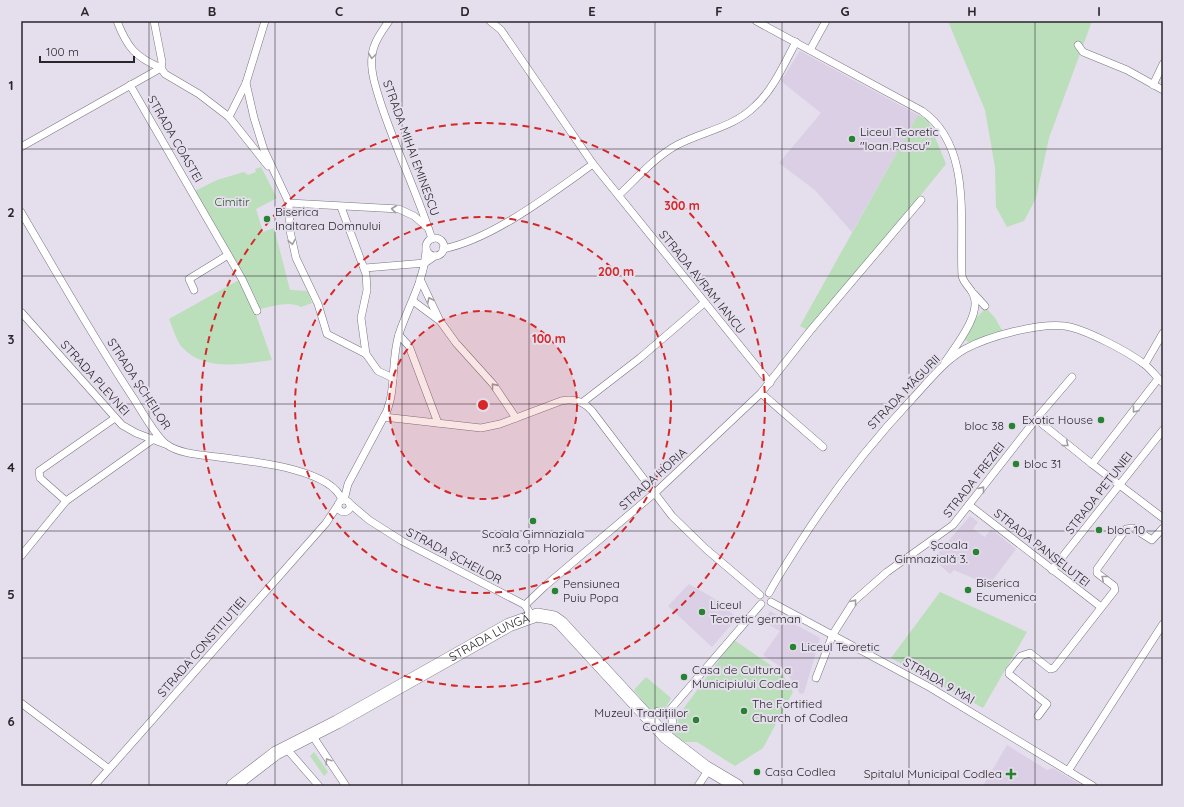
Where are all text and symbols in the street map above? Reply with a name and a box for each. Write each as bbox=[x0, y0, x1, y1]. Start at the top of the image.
text: A bbox=[81, 3, 90, 19]
text: B bbox=[208, 3, 216, 19]
text: C bbox=[335, 3, 343, 19]
text: D bbox=[460, 3, 470, 19]
text: E bbox=[588, 3, 596, 19]
text: F bbox=[715, 3, 723, 19]
text: G bbox=[840, 3, 850, 19]
text: H bbox=[967, 3, 977, 19]
text: I bbox=[1097, 3, 1101, 19]
scale bar bbox=[40, 38, 134, 64]
text: 100 m bbox=[46, 44, 79, 59]
one-way arrow bbox=[368, 52, 377, 59]
text: 1 bbox=[8, 77, 14, 93]
street label: STRADA MIHAI EMINESCU bbox=[380, 78, 443, 218]
street label: STRADA COASTEI bbox=[144, 93, 206, 185]
place label: Liceul Teoretic "Ioan Pascu" bbox=[860, 124, 939, 153]
marker: Liceul Teoretic "Ioan Pascu" bbox=[847, 134, 857, 144]
park label: Cimitir bbox=[214, 194, 250, 209]
text: 300 m bbox=[664, 198, 700, 213]
text: 2 bbox=[7, 204, 15, 220]
place label: Biserica Inaltarea Domnului bbox=[275, 204, 381, 233]
one-way arrow bbox=[391, 204, 397, 213]
marker: Biserica Inaltarea Domnului bbox=[262, 214, 272, 224]
street label: STRADA AVRAM IANCU bbox=[656, 227, 749, 337]
one-way arrow bbox=[288, 239, 296, 245]
text: 200 m bbox=[598, 264, 634, 279]
one-way arrow bbox=[427, 297, 435, 304]
text: 3 bbox=[8, 331, 15, 347]
text: 100 m bbox=[532, 331, 566, 346]
street label: STRADA ȘCHEILOR bbox=[104, 335, 175, 432]
street label: STRADA PLEVNEI bbox=[58, 337, 133, 418]
street label: STRADA MĂGURII bbox=[864, 351, 943, 432]
one-way arrow bbox=[492, 384, 499, 391]
centre of rings bbox=[476, 398, 490, 412]
one-way arrow bbox=[1132, 405, 1139, 412]
place label: Exotic House bbox=[1022, 412, 1093, 427]
marker: Exotic House bbox=[1096, 415, 1106, 425]
place label: bloc 38 bbox=[965, 418, 1004, 433]
marker: bloc 38 bbox=[1007, 421, 1017, 431]
street label: STRADA FREZIEI bbox=[939, 439, 1008, 520]
one-way arrow bbox=[1062, 439, 1069, 446]
street label: STRADA HORIA bbox=[616, 444, 690, 513]
street label: STRADA PETUNIEI bbox=[1062, 448, 1136, 537]
place label: bloc 31 bbox=[1024, 456, 1061, 471]
text: 4 bbox=[7, 459, 15, 475]
marker: bloc 31 bbox=[1011, 459, 1021, 469]
one-way arrow bbox=[977, 486, 984, 493]
street label: STRADA PANSELUȚEI bbox=[991, 505, 1093, 590]
marker: Scoala Gimnaziala nr.3 corp Horia bbox=[528, 516, 538, 526]
place label: bloc 10 bbox=[1107, 522, 1145, 537]
street label: STRADA ȘCHEILOR bbox=[404, 524, 505, 587]
marker: bloc 10 bbox=[1094, 525, 1104, 535]
place label: Scoala Gimnaziala nr.3 corp Horia bbox=[482, 526, 584, 555]
place label: Școala Gimnazială 3. bbox=[895, 537, 968, 566]
marker: Școala Gimnazială 3. bbox=[971, 547, 981, 557]
place label: Biserica Ecumenica bbox=[976, 575, 1037, 604]
place label: Pensiunea Puiu Popa bbox=[563, 576, 620, 605]
one-way arrow bbox=[1102, 576, 1109, 583]
marker: Biserica Ecumenica bbox=[963, 585, 973, 595]
text: 5 bbox=[7, 586, 15, 602]
marker: Pensiunea Puiu Popa bbox=[550, 586, 560, 596]
street label: STRADA CONSTITUȚIEI bbox=[154, 593, 249, 700]
place label: Liceul Teoretic german bbox=[710, 597, 801, 626]
one-way arrow bbox=[849, 599, 856, 606]
marker: Liceul Teoretic german bbox=[697, 607, 707, 617]
street label: STRADA LUNGĂ bbox=[446, 610, 532, 664]
place label: Liceul Teoretic bbox=[801, 639, 880, 654]
marker: Liceul Teoretic bbox=[788, 642, 798, 652]
street label: STRADA 9 MAI bbox=[901, 654, 978, 707]
place label: Casa de Cultura a Municipiului Codlea bbox=[692, 662, 798, 691]
marker: Casa de Cultura a Municipiului Codlea bbox=[679, 672, 689, 682]
place label: The Fortified Church of Codlea bbox=[752, 696, 848, 725]
place label: Muzeul Tradițiilor Codlene bbox=[594, 705, 688, 734]
marker: The Fortified Church of Codlea bbox=[739, 706, 749, 716]
text: 6 bbox=[7, 713, 15, 729]
marker: Muzeul Tradițiilor Codlene bbox=[691, 715, 701, 725]
one-way arrow bbox=[326, 758, 333, 765]
place label: Casa Codlea bbox=[765, 764, 835, 779]
place label: Spitalul Municipal Codlea bbox=[864, 766, 1002, 781]
marker: Casa Codlea bbox=[752, 767, 762, 777]
marker: Spitalul Municipal Codlea bbox=[1005, 768, 1017, 780]

